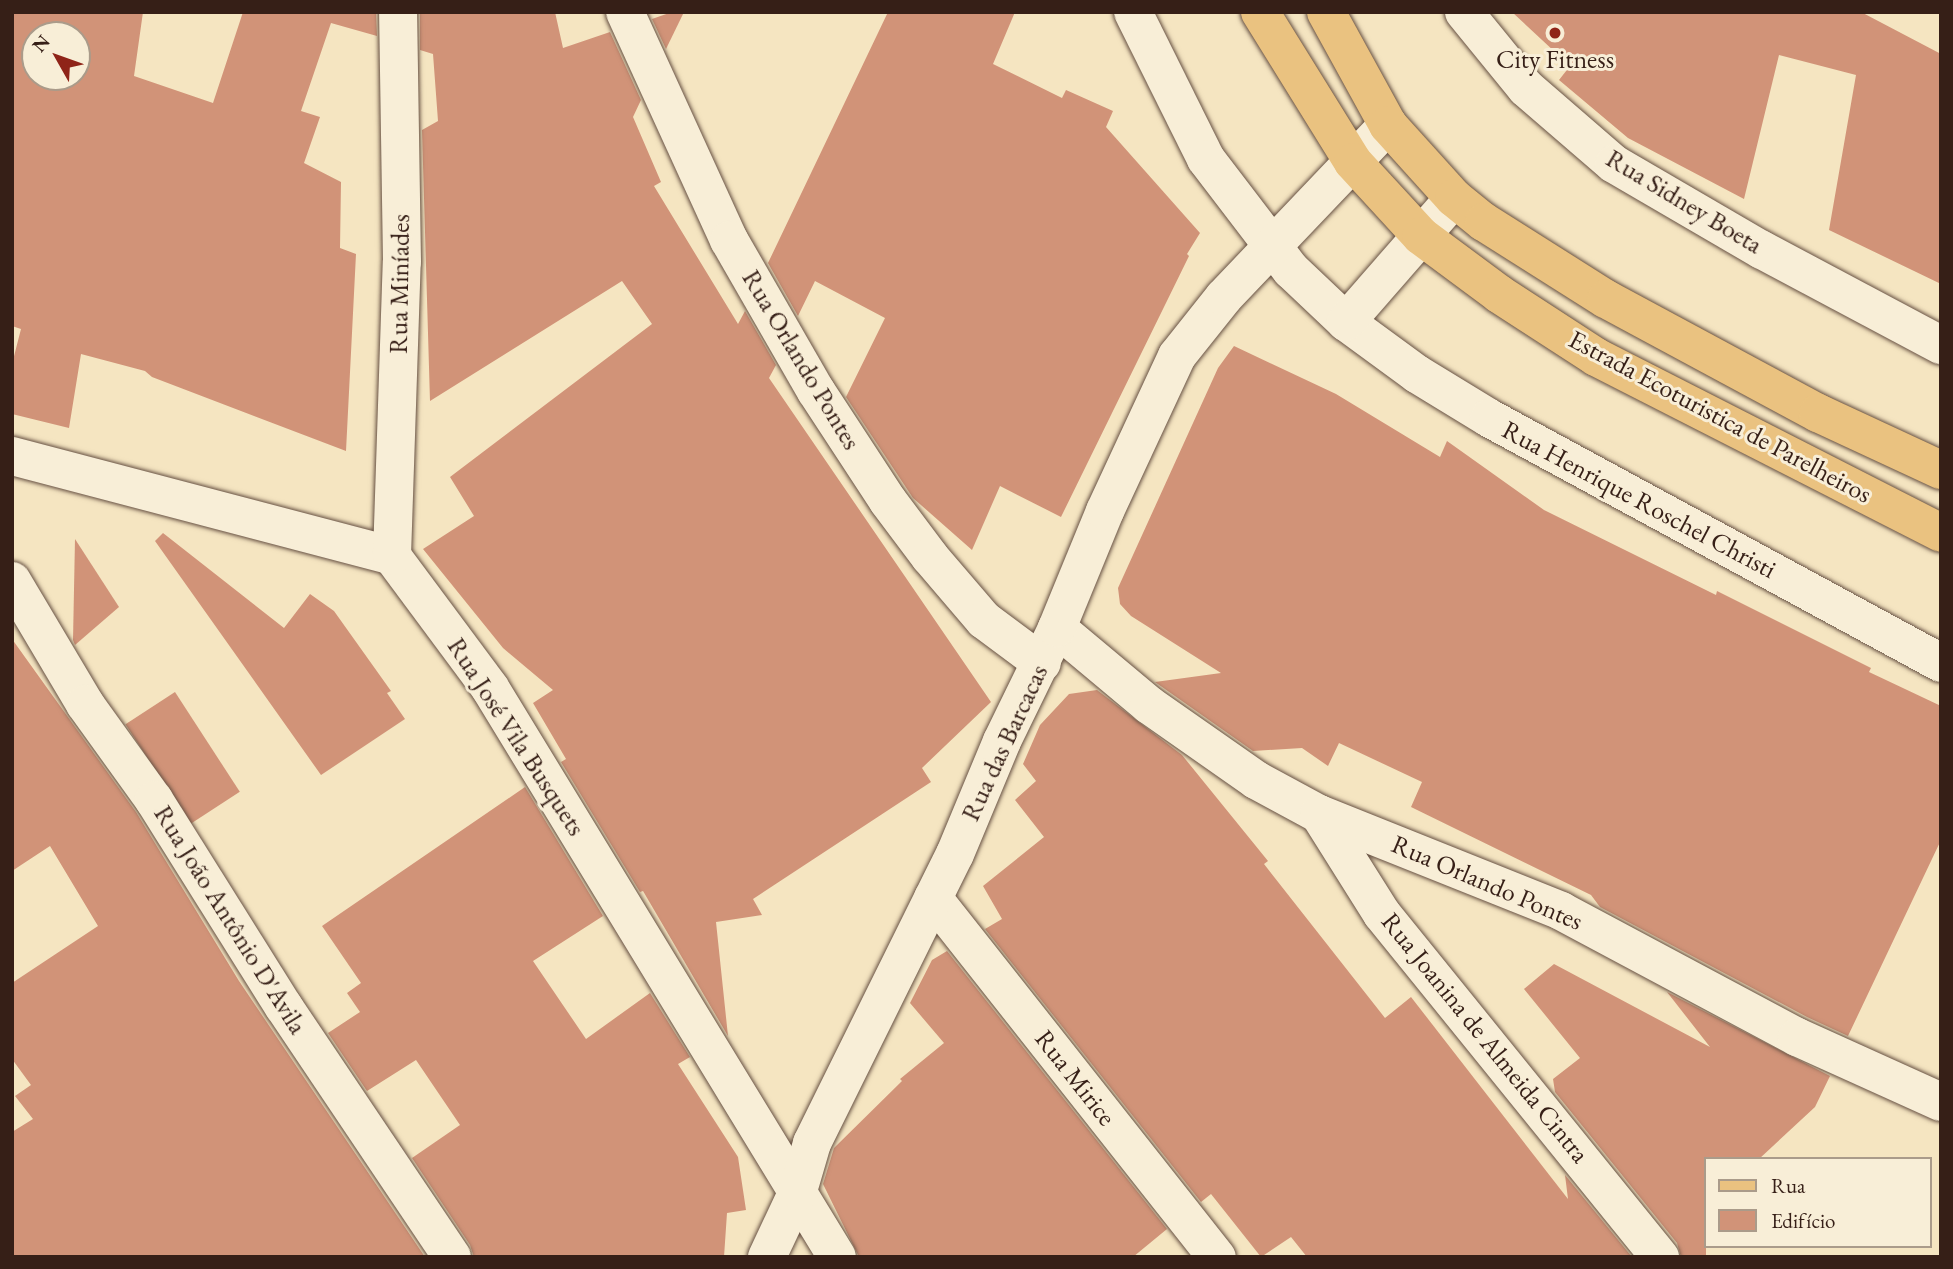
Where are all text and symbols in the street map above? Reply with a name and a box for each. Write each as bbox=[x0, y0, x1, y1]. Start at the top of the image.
north arrow bbox=[21, 21, 91, 91]
marker: City Fitness bbox=[1547, 25, 1563, 41]
text: N bbox=[27, 30, 56, 57]
place label: City Fitness bbox=[1496, 44, 1614, 76]
street label: Rua Sidney Boeta bbox=[1600, 143, 1768, 261]
street label: Rua Miníades bbox=[383, 214, 417, 354]
street label: Rua Orlando Pontes bbox=[735, 264, 867, 456]
street label: Estrada Ecoturistica de Parelheiros bbox=[1563, 324, 1877, 510]
street label: Rua Henrique Roschel Christi bbox=[1497, 414, 1781, 586]
street label: Rua José Vila Busquets bbox=[440, 632, 592, 842]
street label: Rua das Barcacas bbox=[955, 660, 1055, 826]
street label: Rua João Antônio D'Avila bbox=[147, 800, 313, 1040]
street label: Rua Orlando Pontes bbox=[1387, 829, 1587, 937]
street label: Rua Joanina de Almeida Cintra bbox=[1374, 907, 1596, 1169]
street label: Rua Mirice bbox=[1028, 1024, 1122, 1132]
legend bbox=[1704, 1157, 1932, 1248]
text: Rua bbox=[1771, 1172, 1805, 1199]
text: Edifício bbox=[1771, 1207, 1835, 1234]

